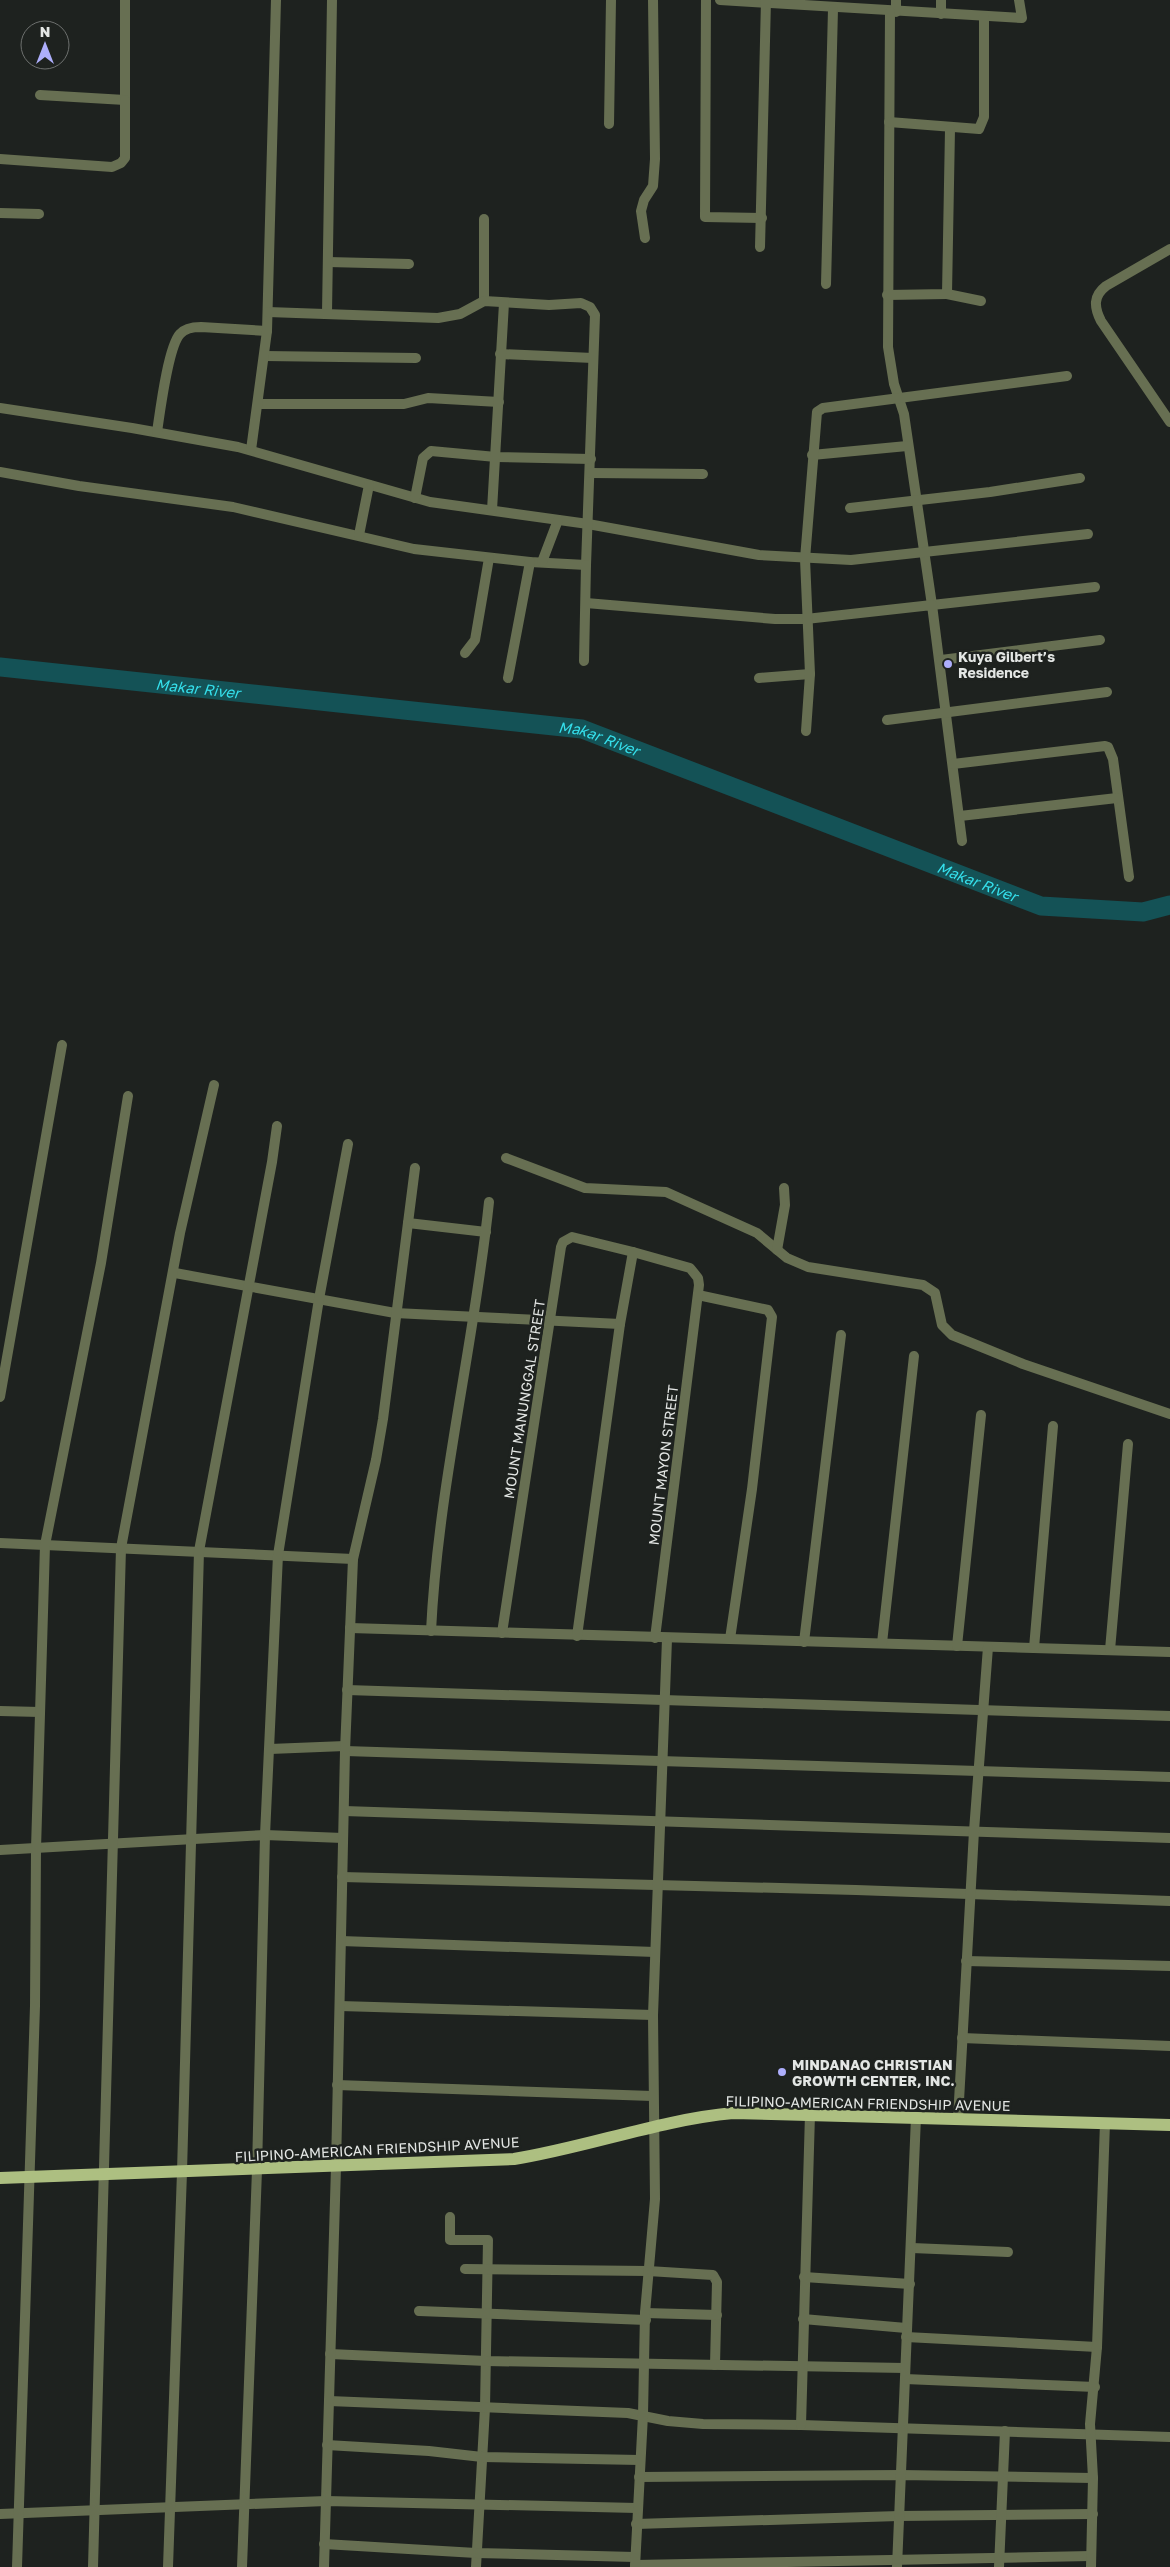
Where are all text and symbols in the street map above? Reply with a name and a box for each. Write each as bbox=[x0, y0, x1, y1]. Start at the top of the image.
north arrow bbox=[20, 20, 70, 70]
text: N bbox=[40, 23, 50, 40]
place label: Kuya Gilbert’s Residence bbox=[958, 648, 1055, 681]
marker: Kuya Gilbert’s Residence bbox=[942, 658, 954, 670]
water label: Makar River bbox=[155, 675, 243, 702]
water label: Makar River bbox=[558, 718, 644, 760]
water label: Makar River bbox=[935, 858, 1022, 906]
street label: MOUNT MANUNGGAL STREET bbox=[500, 1298, 548, 1500]
street label: MOUNT MAYON STREET bbox=[645, 1384, 681, 1546]
place label: MINDANAO CHRISTIAN GROWTH CENTER, INC. bbox=[792, 2056, 955, 2089]
marker: MINDANAO CHRISTIAN GROWTH CENTER, INC. bbox=[776, 2066, 788, 2078]
street label: FILIPINO-AMERICAN FRIENDSHIP AVENUE bbox=[725, 2092, 1011, 2114]
street label: FILIPINO-AMERICAN FRIENDSHIP AVENUE bbox=[234, 2133, 520, 2165]

